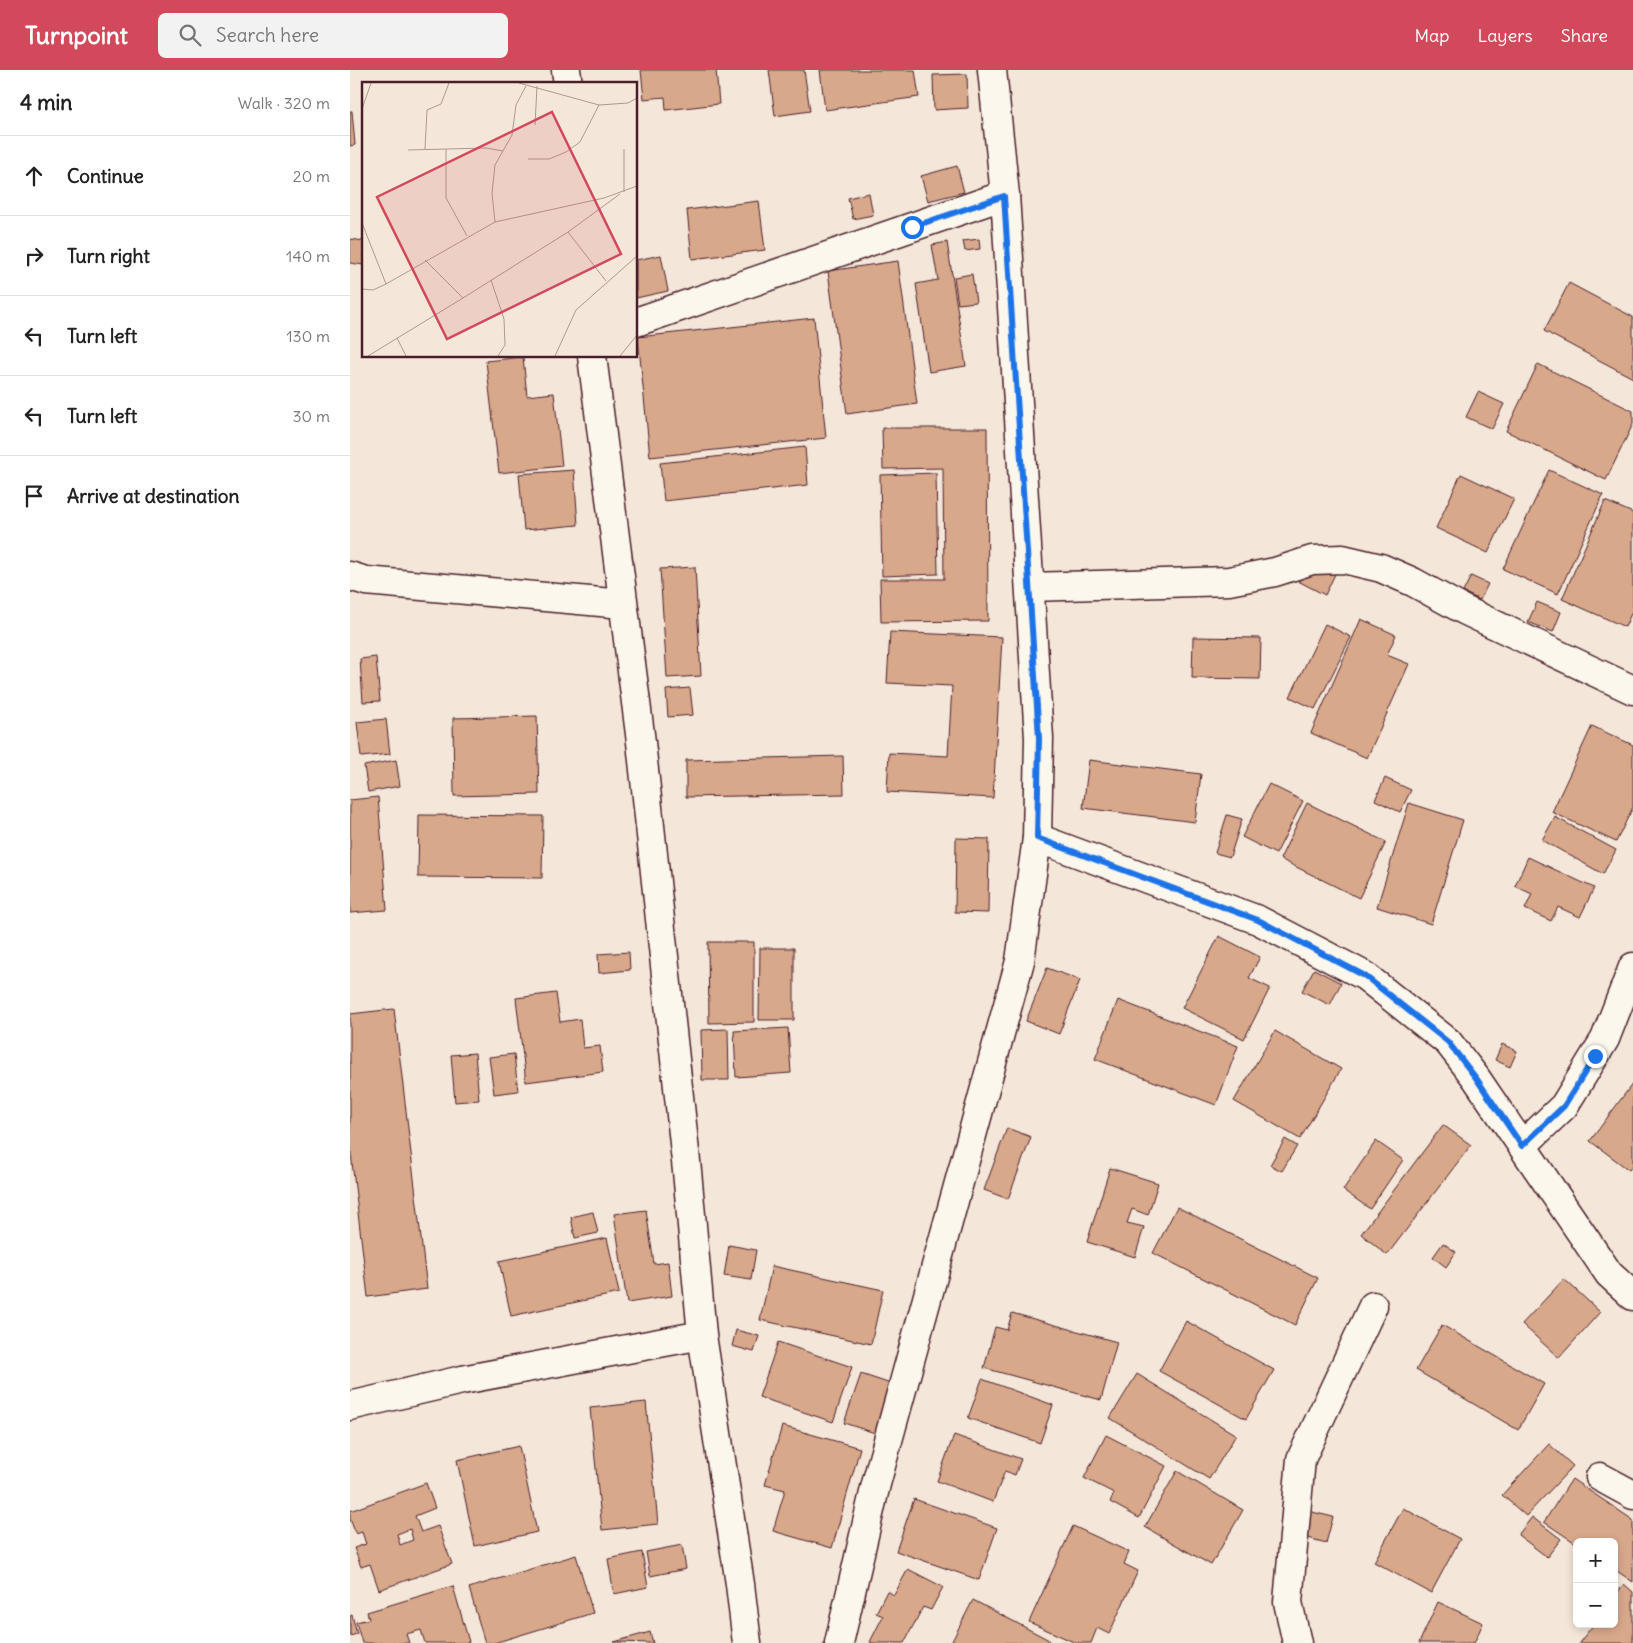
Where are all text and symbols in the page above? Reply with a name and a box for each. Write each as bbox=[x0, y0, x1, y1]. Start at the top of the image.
search box bbox=[158, 13, 508, 58]
text: Turnpoint bbox=[25, 20, 128, 50]
icon: search bbox=[176, 21, 204, 49]
text: Search here bbox=[216, 23, 319, 47]
text: Map bbox=[1414, 24, 1449, 47]
text: Layers bbox=[1477, 24, 1533, 47]
text: Share bbox=[1561, 24, 1608, 47]
inset map bbox=[362, 82, 638, 358]
text: 4 min bbox=[20, 89, 72, 116]
text: Walk · 320 m bbox=[238, 93, 330, 113]
icon: ahead bbox=[20, 162, 48, 190]
text: Continue bbox=[67, 164, 144, 188]
text: 20 m bbox=[293, 166, 330, 186]
route start bbox=[901, 216, 924, 239]
icon: right bbox=[20, 242, 48, 270]
text: Turn right bbox=[67, 244, 150, 268]
text: 140 m bbox=[286, 246, 330, 266]
icon: left bbox=[20, 322, 48, 350]
text: Turn left bbox=[67, 324, 137, 348]
text: 130 m bbox=[286, 326, 330, 346]
icon: left bbox=[20, 402, 48, 430]
text: Turn left bbox=[67, 404, 137, 428]
text: 30 m bbox=[293, 406, 330, 426]
icon: arrive bbox=[20, 482, 48, 510]
text: Arrive at destination bbox=[67, 484, 240, 508]
route end bbox=[1584, 1045, 1607, 1068]
map controls bbox=[1573, 1538, 1618, 1628]
button: + bbox=[1573, 1538, 1618, 1583]
button: − bbox=[1573, 1583, 1618, 1628]

